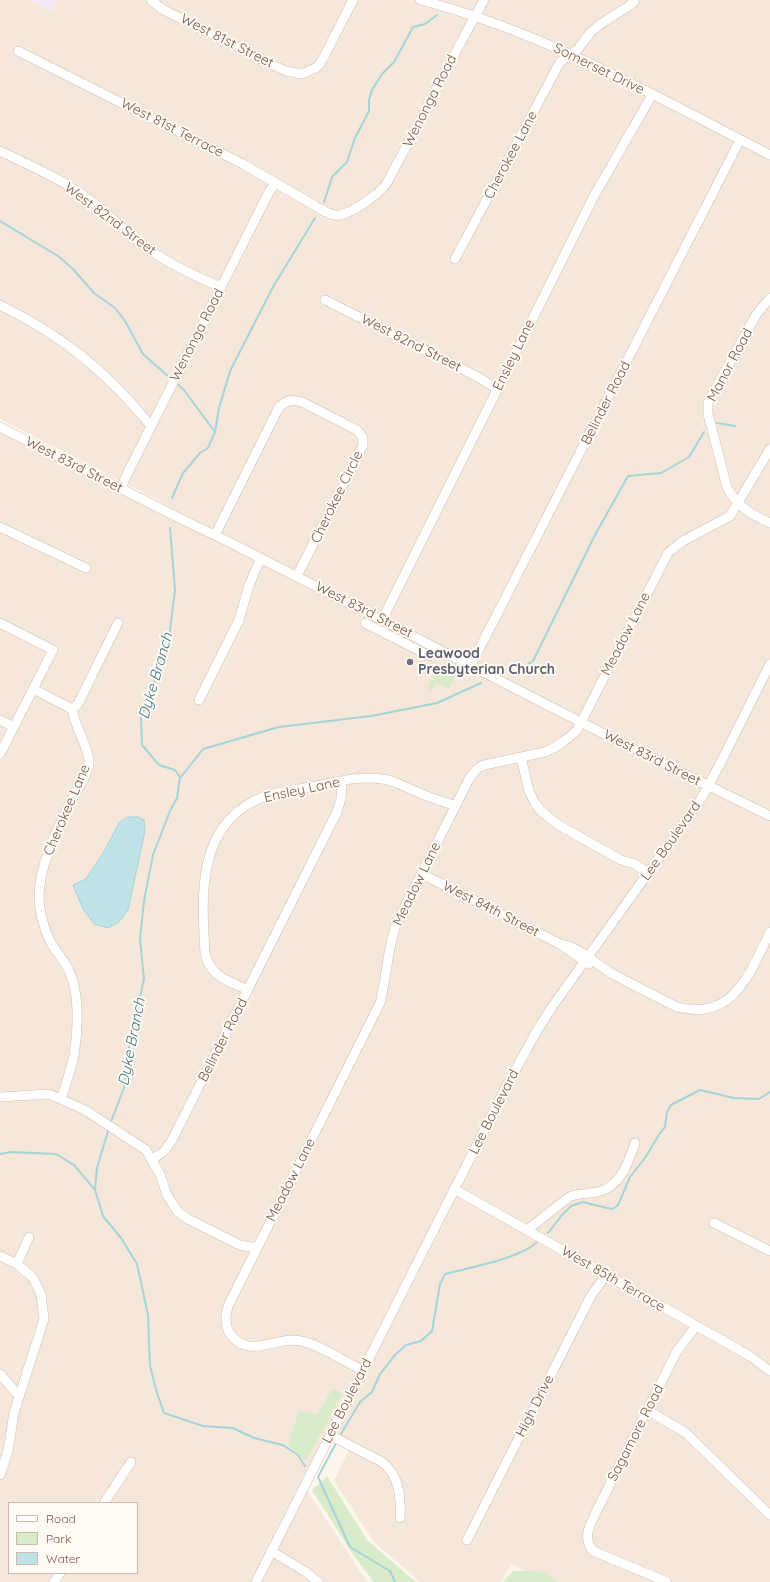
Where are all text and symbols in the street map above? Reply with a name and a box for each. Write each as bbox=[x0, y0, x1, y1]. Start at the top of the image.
street label: West 81st Street bbox=[178, 10, 276, 72]
street label: Somerset Drive bbox=[551, 40, 647, 98]
street label: Wenonga Road bbox=[399, 52, 461, 150]
street label: West 81st Terrace bbox=[118, 95, 226, 161]
street label: Cherokee Lane bbox=[481, 108, 541, 202]
street label: West 82nd Street bbox=[61, 179, 159, 259]
street label: Wenonga Road bbox=[166, 286, 228, 384]
street label: West 82nd Street bbox=[358, 310, 464, 376]
street label: Ensley Lane bbox=[490, 317, 538, 393]
street label: Manor Road bbox=[704, 325, 756, 405]
street label: Belinder Road bbox=[578, 358, 634, 448]
street label: West 83rd Street bbox=[23, 433, 125, 497]
street label: Cherokee Circle bbox=[307, 448, 367, 546]
street label: West 83rd Street bbox=[313, 578, 415, 642]
street label: Meadow Lane bbox=[598, 590, 654, 678]
water label: Dyke Branch bbox=[135, 631, 177, 721]
place label: Leawood Presbyterian Church bbox=[418, 646, 555, 678]
marker: Leawood Presbyterian Church bbox=[405, 657, 415, 667]
street label: West 83rd Street bbox=[601, 726, 703, 790]
street label: Cherokee Lane bbox=[40, 762, 94, 858]
street label: Ensley Lane bbox=[262, 774, 342, 806]
street label: Lee Boulevard bbox=[637, 798, 705, 884]
street label: Meadow Lane bbox=[389, 839, 445, 929]
street label: West 84th Street bbox=[440, 877, 542, 941]
street label: Belinder Road bbox=[195, 995, 251, 1085]
water label: Dyke Branch bbox=[115, 997, 149, 1087]
street label: Lee Boulevard bbox=[465, 1067, 523, 1157]
street label: Meadow Lane bbox=[263, 1136, 319, 1224]
street label: West 85th Terrace bbox=[558, 1242, 668, 1316]
street label: Lee Boulevard bbox=[318, 1356, 376, 1446]
street label: High Drive bbox=[512, 1372, 558, 1440]
street label: Sagamore Road bbox=[604, 1382, 668, 1484]
legend bbox=[8, 1502, 138, 1574]
text: Road bbox=[46, 1511, 76, 1526]
text: Park bbox=[46, 1531, 71, 1546]
text: Water bbox=[46, 1551, 80, 1566]

